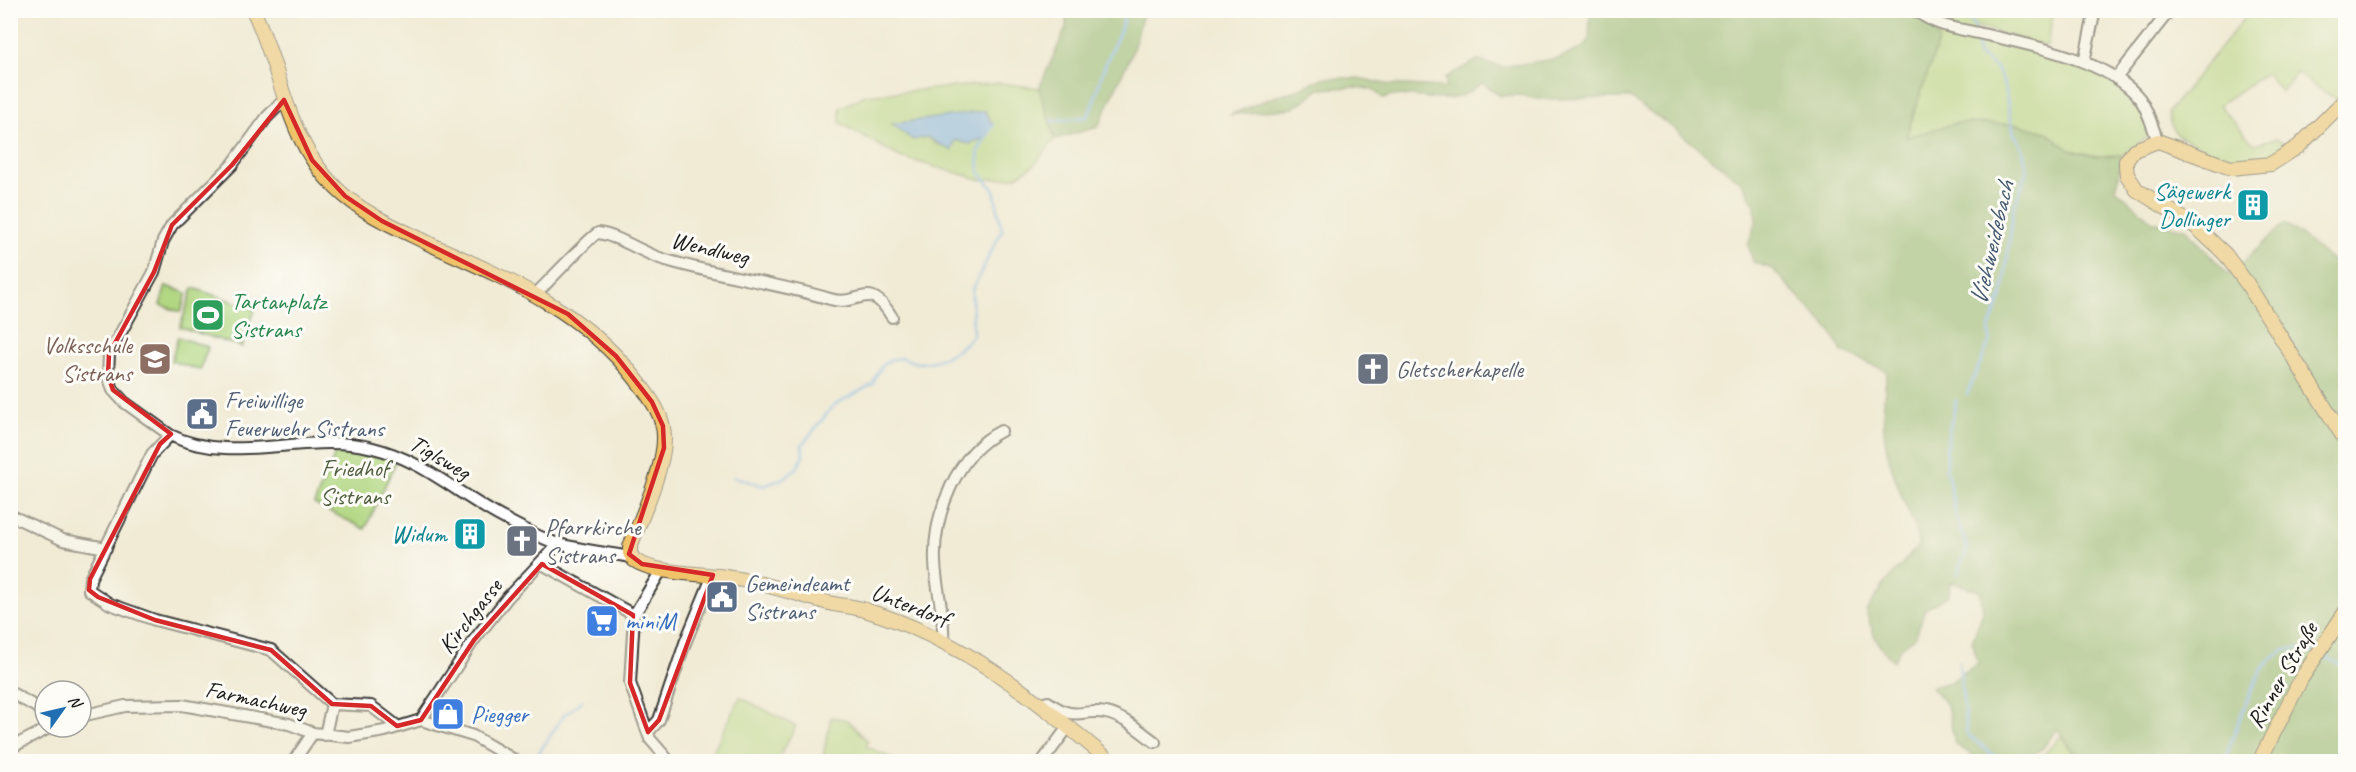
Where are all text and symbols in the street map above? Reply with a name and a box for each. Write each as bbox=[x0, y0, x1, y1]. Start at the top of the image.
water label: Viehweidebach bbox=[1961, 176, 2022, 308]
place label: Sägewerk Dollinger bbox=[2154, 176, 2232, 234]
building icon: Sägewerk Dollinger bbox=[2235, 187, 2271, 223]
street label: Wendlweg bbox=[668, 225, 754, 272]
place label: Tartanplatz Sistrans bbox=[231, 286, 328, 344]
sports icon: Tartanplatz Sistrans bbox=[190, 297, 226, 333]
place label: Volksschule Sistrans bbox=[43, 330, 134, 388]
school or university icon: Volksschule Sistrans bbox=[137, 341, 173, 377]
church icon: Gletscherkapelle bbox=[1355, 351, 1391, 387]
place label: Gletscherkapelle bbox=[1396, 354, 1525, 384]
place label: Freiwillige Feuerwehr Sistrans bbox=[225, 385, 386, 443]
public building icon: Freiwillige Feuerwehr Sistrans bbox=[184, 396, 220, 432]
street label: Tiglsweg bbox=[404, 428, 478, 487]
park label: Friedhof Sistrans bbox=[320, 453, 394, 511]
place label: Pfarrkirche Sistrans bbox=[545, 512, 643, 570]
building icon: Widum bbox=[452, 516, 488, 552]
place label: Widum bbox=[392, 519, 448, 549]
church icon: Pfarrkirche Sistrans bbox=[504, 523, 540, 559]
place label: Gemeindeamt Sistrans bbox=[745, 568, 851, 626]
street label: Kirchgasse bbox=[431, 571, 510, 659]
street label: Unterdorf bbox=[867, 577, 958, 636]
public building icon: Gemeindeamt Sistrans bbox=[704, 579, 740, 615]
supermarket icon: miniM bbox=[584, 603, 620, 639]
place label: miniM bbox=[625, 606, 678, 636]
street label: Rinner Straße bbox=[2240, 615, 2325, 733]
street label: Farmachweg bbox=[203, 674, 311, 725]
north arrow bbox=[33, 679, 93, 739]
text: N bbox=[64, 691, 87, 713]
shop icon: Piegger bbox=[430, 696, 466, 732]
place label: Piegger bbox=[471, 699, 531, 729]

